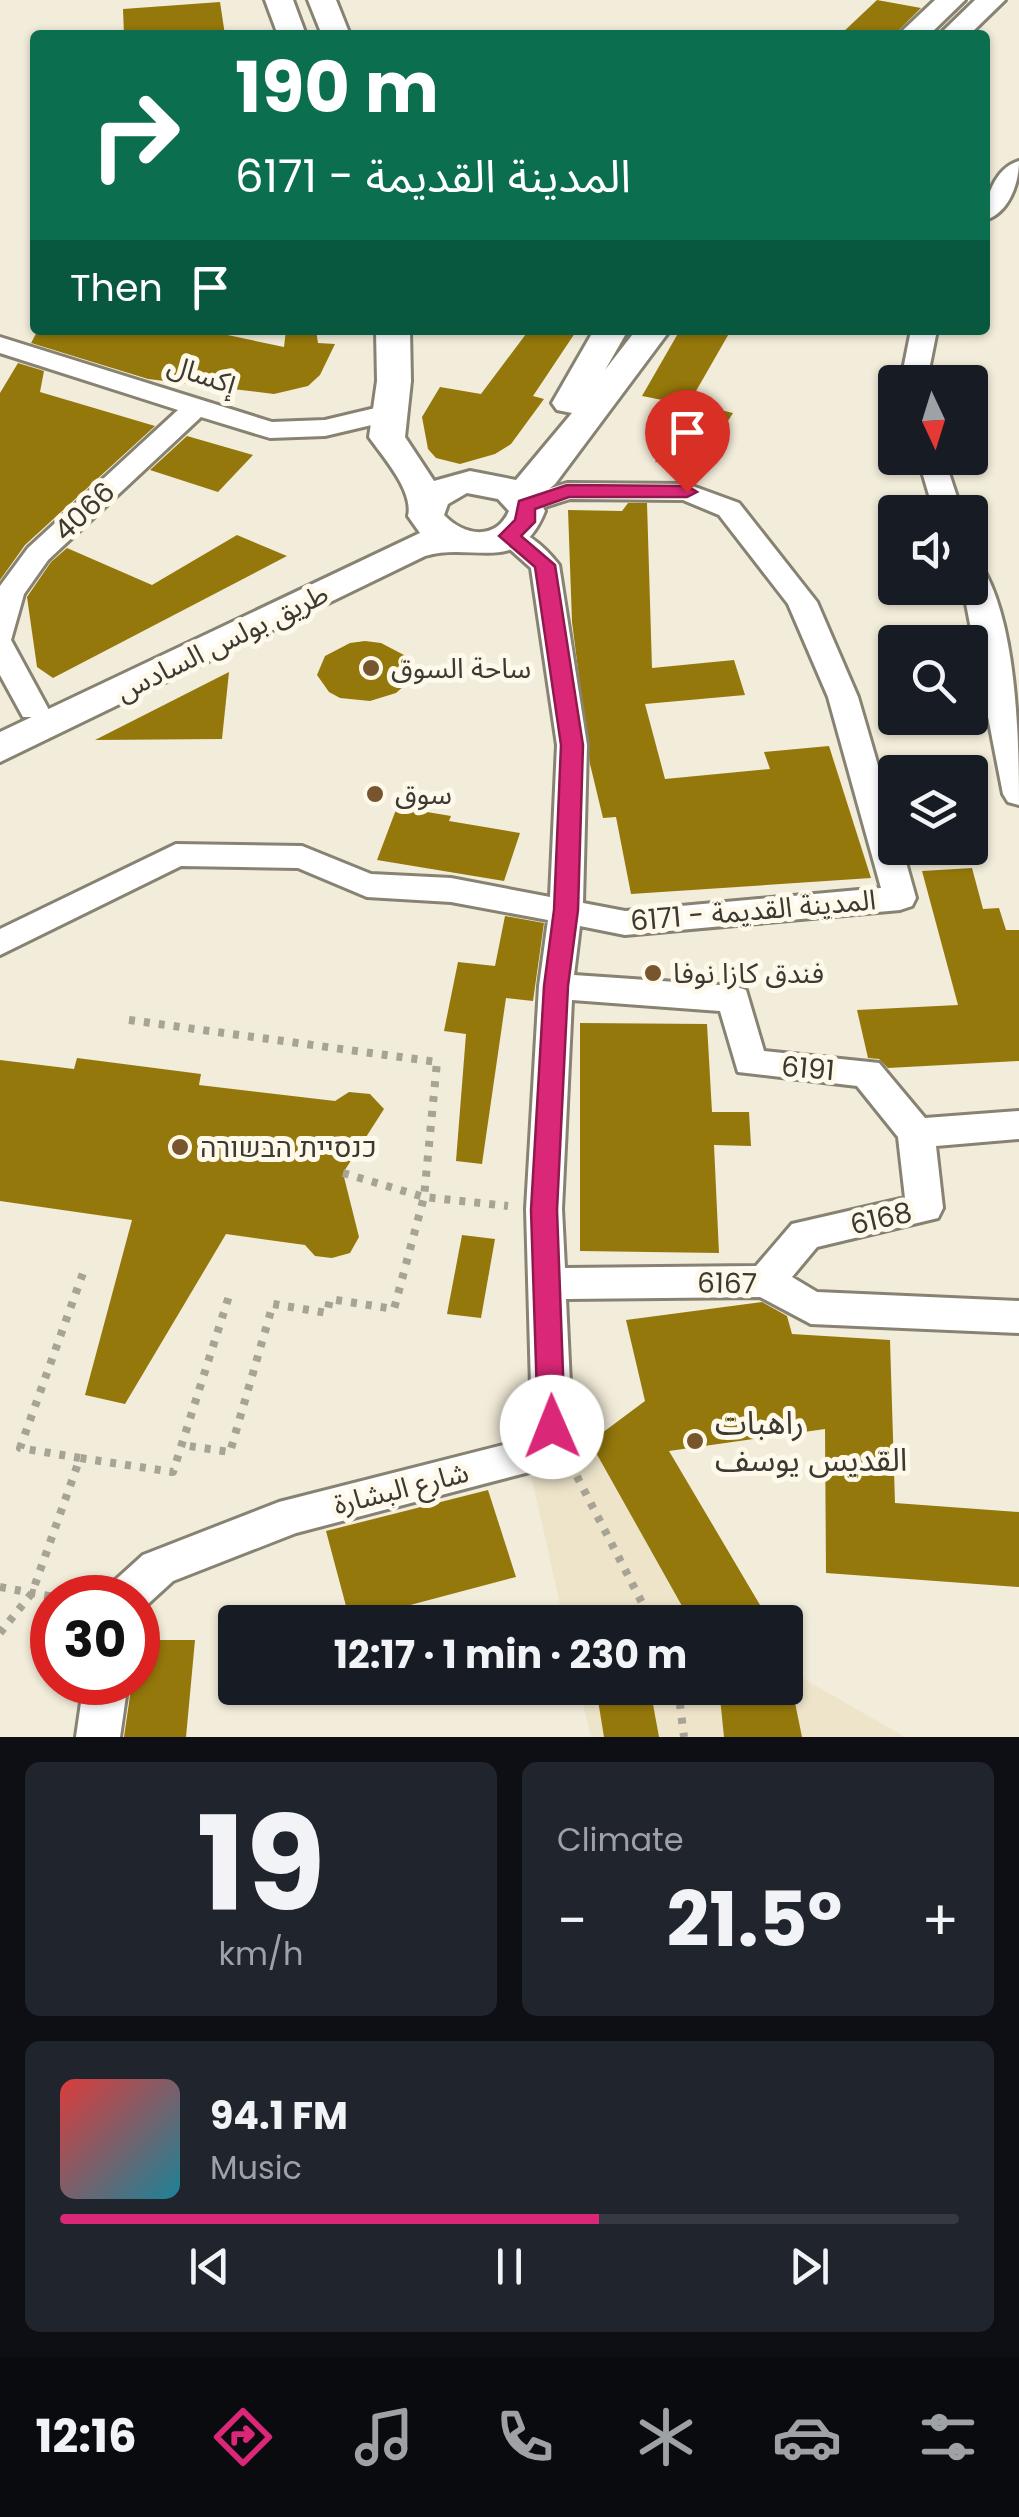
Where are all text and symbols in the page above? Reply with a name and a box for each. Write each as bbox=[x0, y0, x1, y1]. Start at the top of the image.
text: 190 m bbox=[235, 38, 439, 137]
icon: right bbox=[70, 70, 200, 200]
text: المدينة القديمة - 6171 bbox=[235, 145, 631, 208]
icon: arrive bbox=[183, 260, 238, 315]
text: Then bbox=[70, 261, 163, 314]
street label: إكسال bbox=[163, 345, 242, 404]
north arrow bbox=[878, 365, 988, 475]
map controls bbox=[878, 365, 988, 865]
pin bbox=[645, 390, 730, 493]
icon: arrive bbox=[660, 405, 715, 460]
street label: 4066 bbox=[45, 473, 124, 550]
button: sound bbox=[878, 495, 988, 605]
street label: طريق بولس السادس bbox=[109, 574, 335, 711]
button: search bbox=[878, 625, 988, 735]
place label: ساحة السوق bbox=[391, 649, 531, 688]
marker: ساحة السوق bbox=[360, 657, 382, 679]
button: layers bbox=[878, 755, 988, 865]
place label: سوق bbox=[395, 775, 452, 814]
marker: سوق bbox=[364, 783, 386, 805]
street label: المدينة القديمة - 6171 bbox=[629, 880, 877, 941]
place label: فندق كازا نوفا bbox=[673, 954, 824, 993]
marker: فندق كازا نوفا bbox=[642, 962, 664, 984]
street label: 6191 bbox=[780, 1047, 836, 1090]
place label: כנסיית הבשורה bbox=[200, 1128, 377, 1167]
marker: כנסיית הבשורה bbox=[169, 1136, 191, 1158]
street label: 6168 bbox=[846, 1192, 916, 1244]
street label: 6167 bbox=[697, 1263, 757, 1304]
position arrow bbox=[500, 1375, 604, 1479]
place label: راهبات القديس يوسف bbox=[715, 1400, 907, 1482]
marker: راهبات القديس يوسف bbox=[684, 1430, 706, 1452]
street label: شارع البشارة bbox=[329, 1453, 473, 1525]
speed limit sign: 30 bbox=[30, 1575, 160, 1705]
text: 12:17 · 1 min · 230 m bbox=[334, 1628, 687, 1681]
text: 19 bbox=[197, 1773, 325, 1956]
text: Climate bbox=[557, 1817, 684, 1862]
text: 21.5° bbox=[667, 1867, 842, 1972]
text: − bbox=[557, 1882, 587, 1959]
text: + bbox=[921, 1882, 959, 1959]
text: km/h bbox=[218, 1931, 304, 1976]
text: 94.1 FM bbox=[210, 2089, 348, 2142]
text: Music bbox=[210, 2145, 302, 2190]
icon: previous bbox=[182, 2239, 237, 2294]
icon: pause bbox=[482, 2239, 537, 2294]
icon: next bbox=[782, 2239, 837, 2294]
icon: directions bbox=[208, 2402, 278, 2472]
icon: music bbox=[349, 2402, 419, 2472]
icon: phone bbox=[490, 2402, 560, 2472]
icon: climate bbox=[631, 2402, 701, 2472]
icon: car bbox=[772, 2402, 842, 2472]
icon: filters bbox=[913, 2402, 983, 2472]
text: 12:16 bbox=[36, 2405, 137, 2468]

